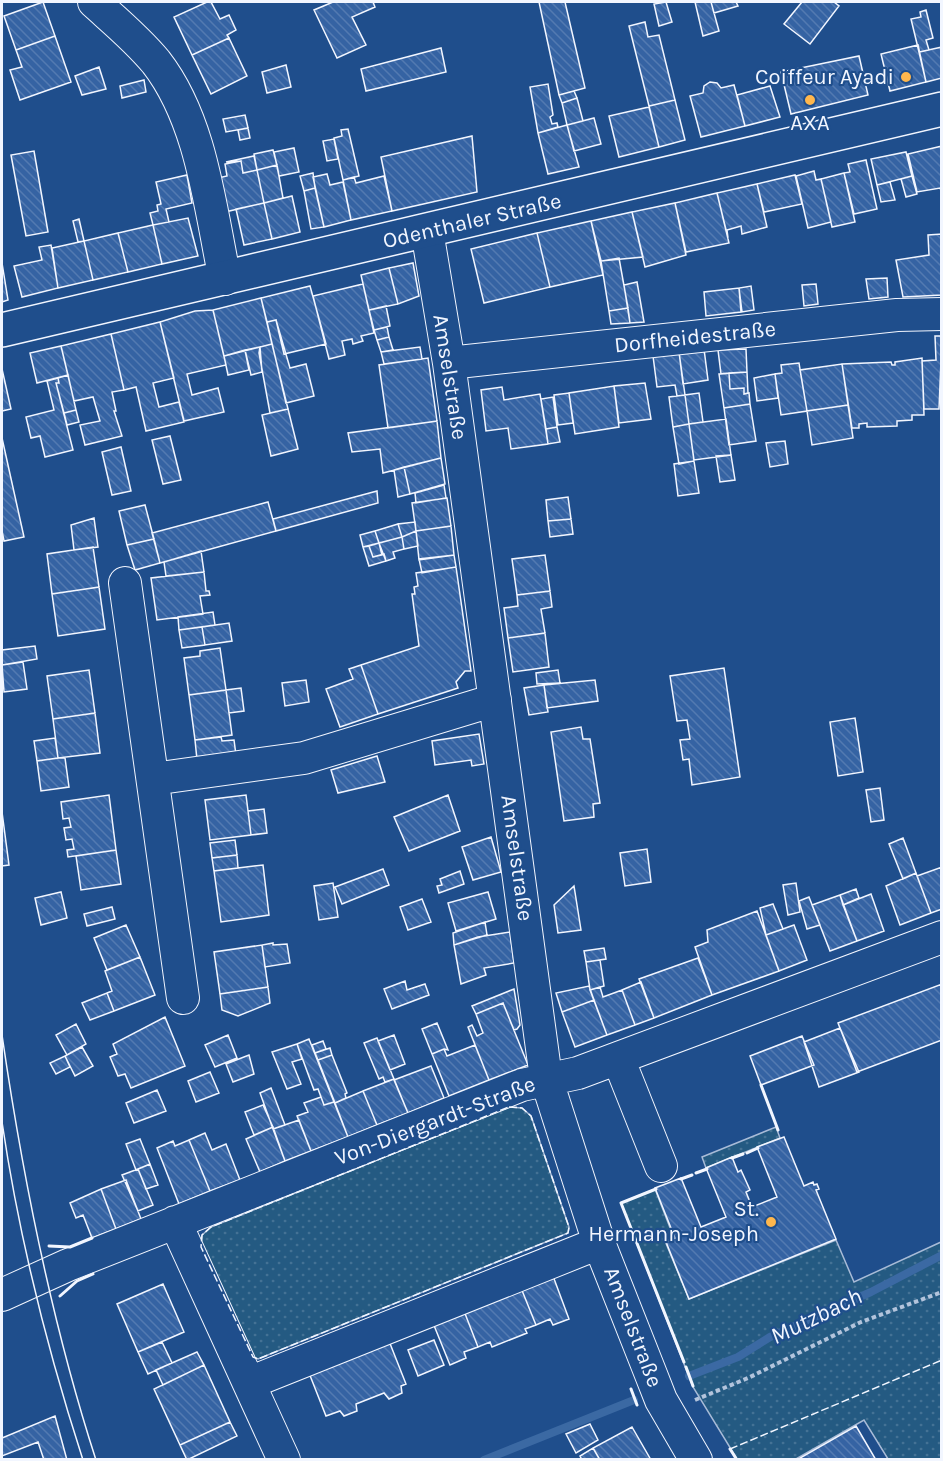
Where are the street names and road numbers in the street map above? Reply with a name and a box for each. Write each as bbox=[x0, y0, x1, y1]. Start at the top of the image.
street label: Odenthaler Straße bbox=[380, 188, 564, 254]
street label: Amselstraße bbox=[427, 312, 473, 442]
street label: Dorfheidestraße bbox=[613, 316, 777, 358]
street label: Amselstraße bbox=[495, 793, 539, 923]
street label: Von-Diergardt-Straße bbox=[331, 1071, 539, 1171]
street label: Amselstraße bbox=[598, 1263, 668, 1391]

